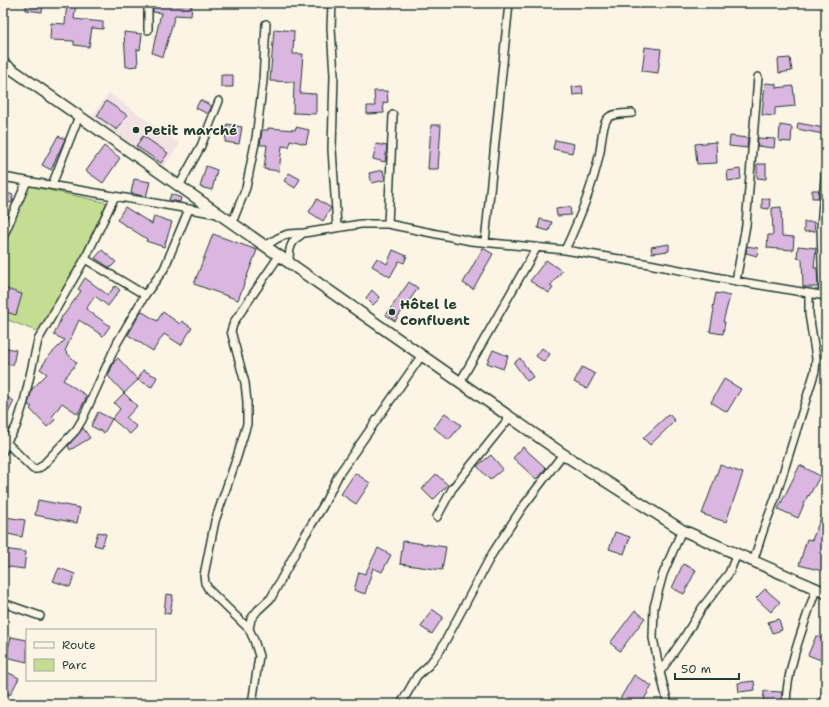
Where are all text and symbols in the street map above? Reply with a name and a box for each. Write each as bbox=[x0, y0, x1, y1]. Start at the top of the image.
place label: Petit marché bbox=[144, 121, 237, 139]
marker: Petit marché bbox=[131, 125, 141, 135]
place label: Hôtel le Confluent bbox=[400, 295, 470, 329]
marker: Hôtel le Confluent bbox=[387, 307, 397, 317]
legend bbox=[26, 629, 156, 681]
text: Route bbox=[62, 637, 96, 653]
scale bar bbox=[675, 655, 739, 681]
text: Parc bbox=[62, 657, 87, 673]
text: 50 m bbox=[681, 661, 711, 677]

